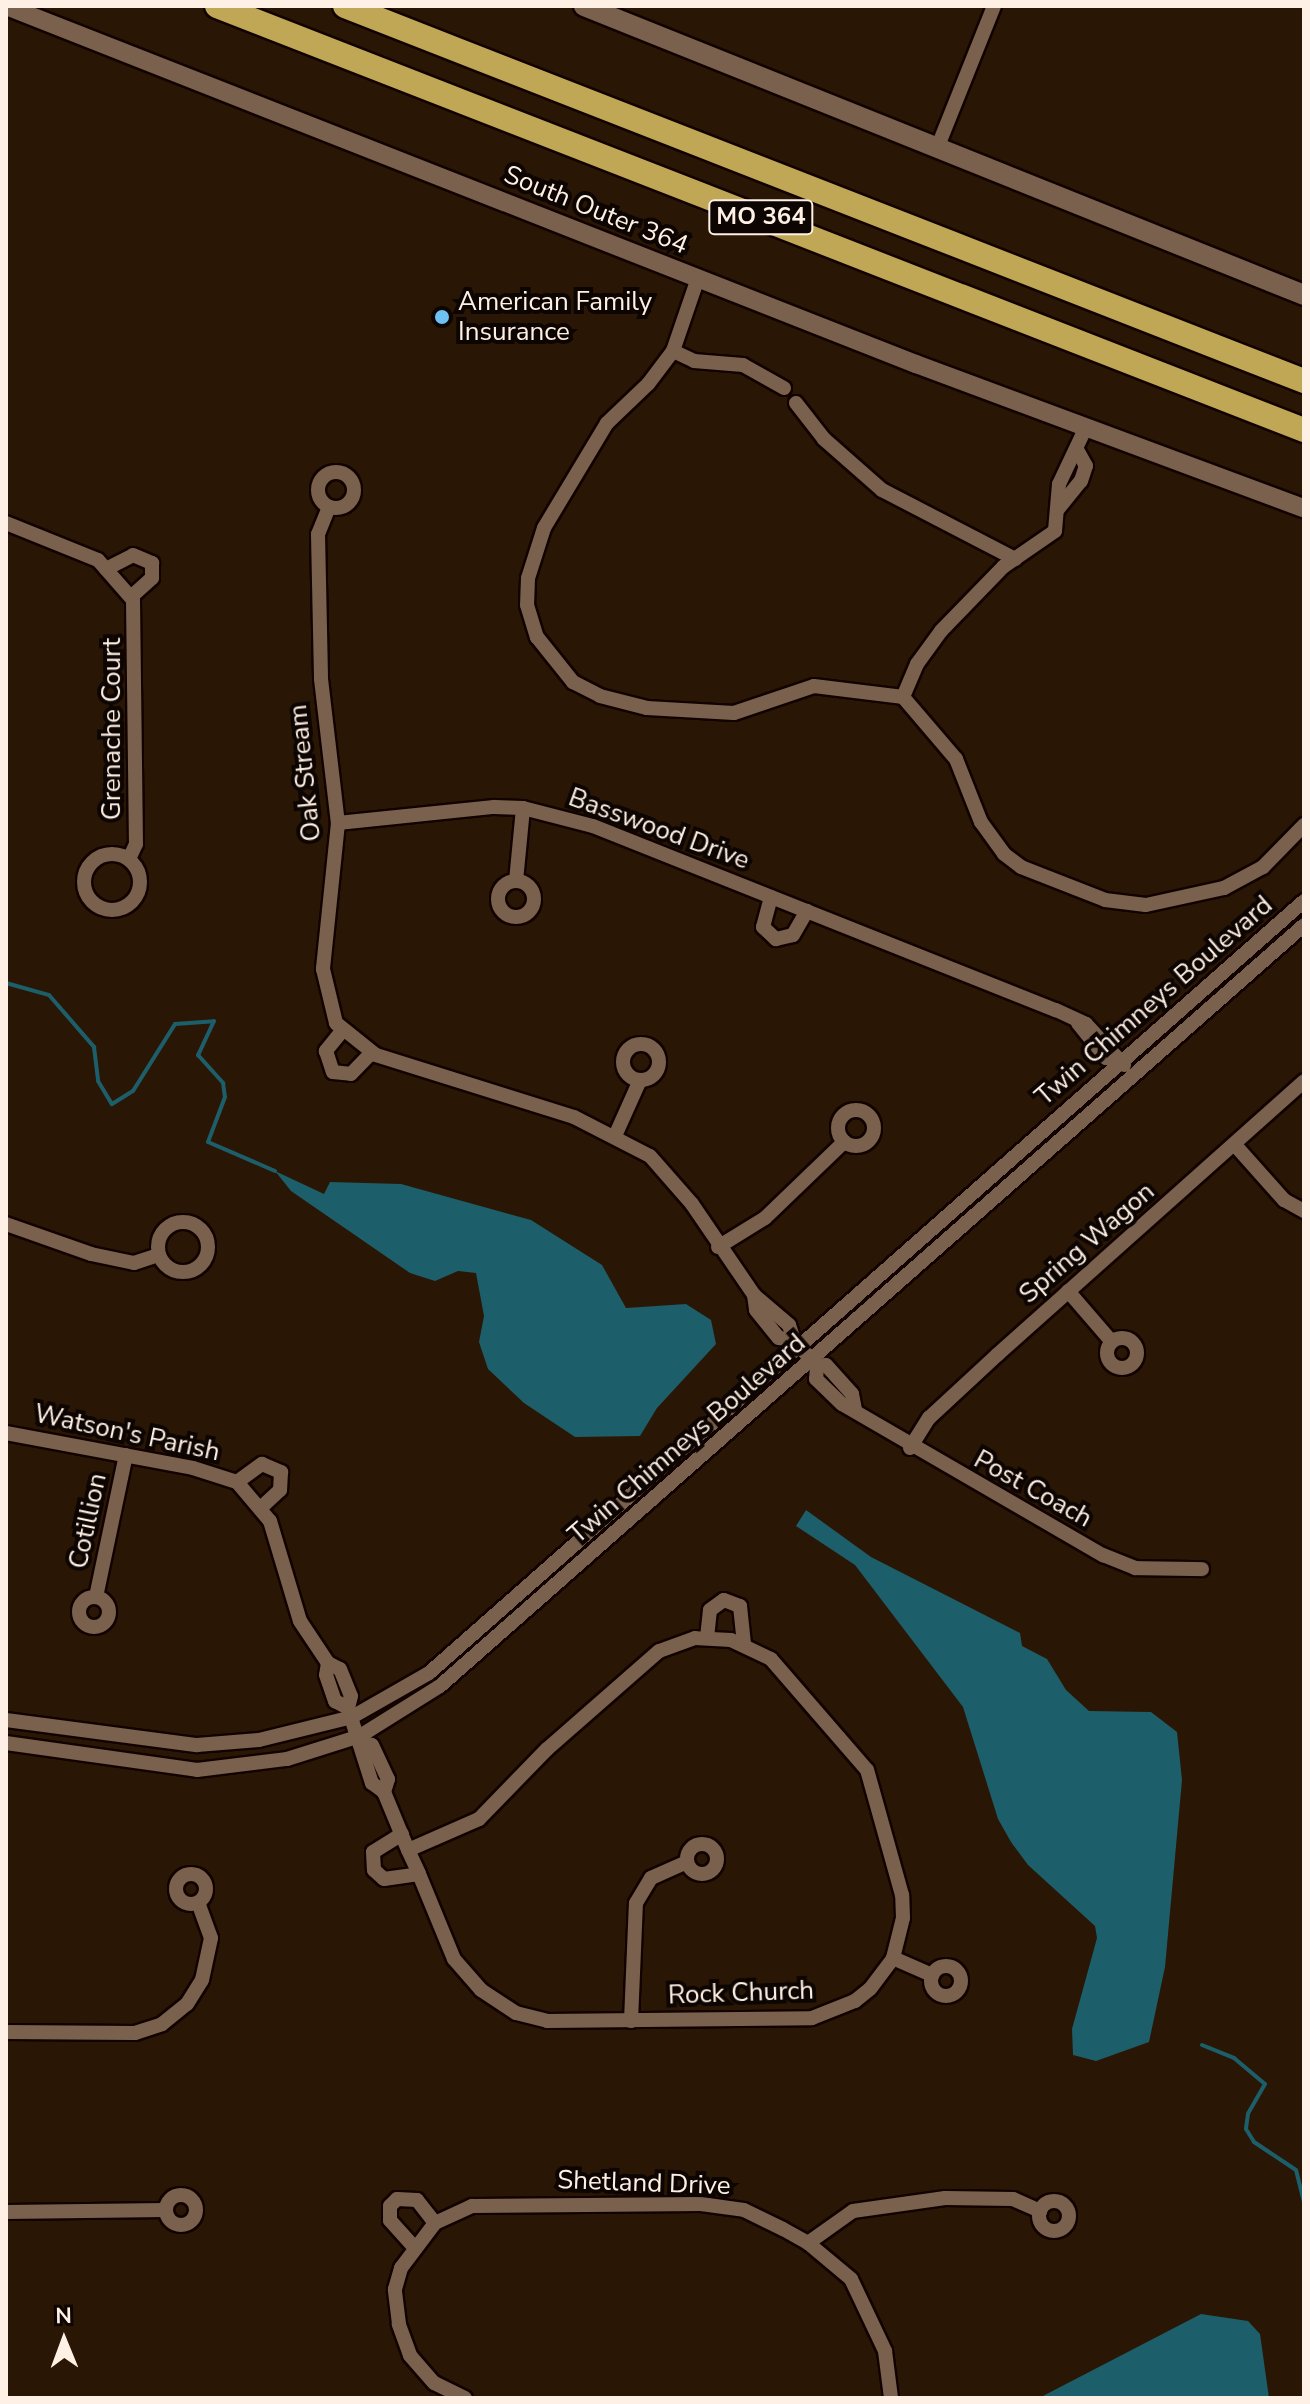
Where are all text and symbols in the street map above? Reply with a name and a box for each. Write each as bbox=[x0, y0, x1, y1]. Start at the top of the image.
street label: South Outer 364 bbox=[499, 159, 693, 261]
road number: MO 364 bbox=[707, 197, 815, 237]
place label: American Family Insurance bbox=[458, 286, 652, 348]
marker: American Family Insurance bbox=[433, 308, 451, 326]
street label: Grenache Court bbox=[96, 638, 128, 820]
street label: Oak Stream bbox=[282, 703, 328, 843]
street label: Basswood Drive bbox=[564, 782, 754, 876]
street label: Twin Chimneys Boulevard bbox=[1029, 890, 1279, 1112]
street label: Spring Wagon bbox=[1013, 1176, 1161, 1310]
street label: Twin Chimneys Boulevard bbox=[562, 1328, 812, 1550]
street label: Watson's Parish bbox=[31, 1398, 223, 1468]
street label: Post Coach bbox=[969, 1444, 1097, 1534]
street label: Cotillion bbox=[63, 1470, 113, 1572]
street label: Rock Church bbox=[667, 1975, 815, 2011]
street label: Shetland Drive bbox=[557, 2164, 731, 2202]
north arrow bbox=[24, 2300, 104, 2380]
text: N bbox=[55, 2301, 72, 2331]

